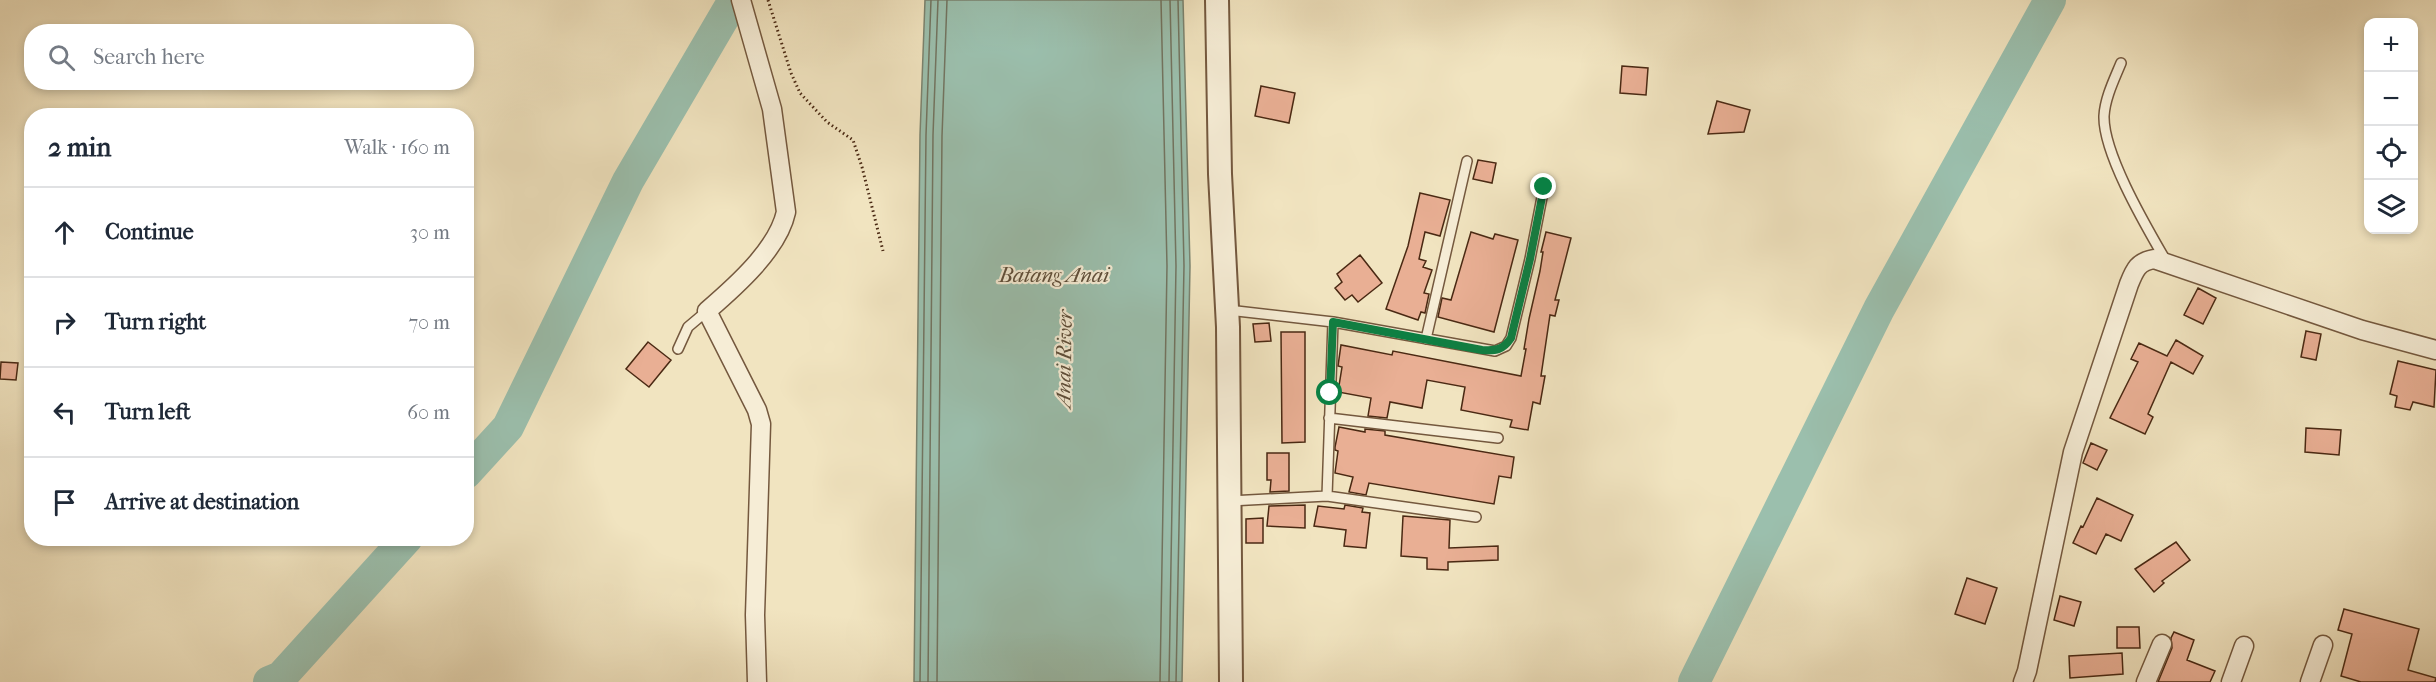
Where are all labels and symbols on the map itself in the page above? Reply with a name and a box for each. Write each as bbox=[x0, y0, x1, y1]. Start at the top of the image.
route end bbox=[1530, 173, 1556, 199]
water label: Batang Anai bbox=[998, 263, 1111, 287]
water label: Anai River bbox=[1051, 308, 1077, 411]
route start bbox=[1316, 379, 1342, 405]

